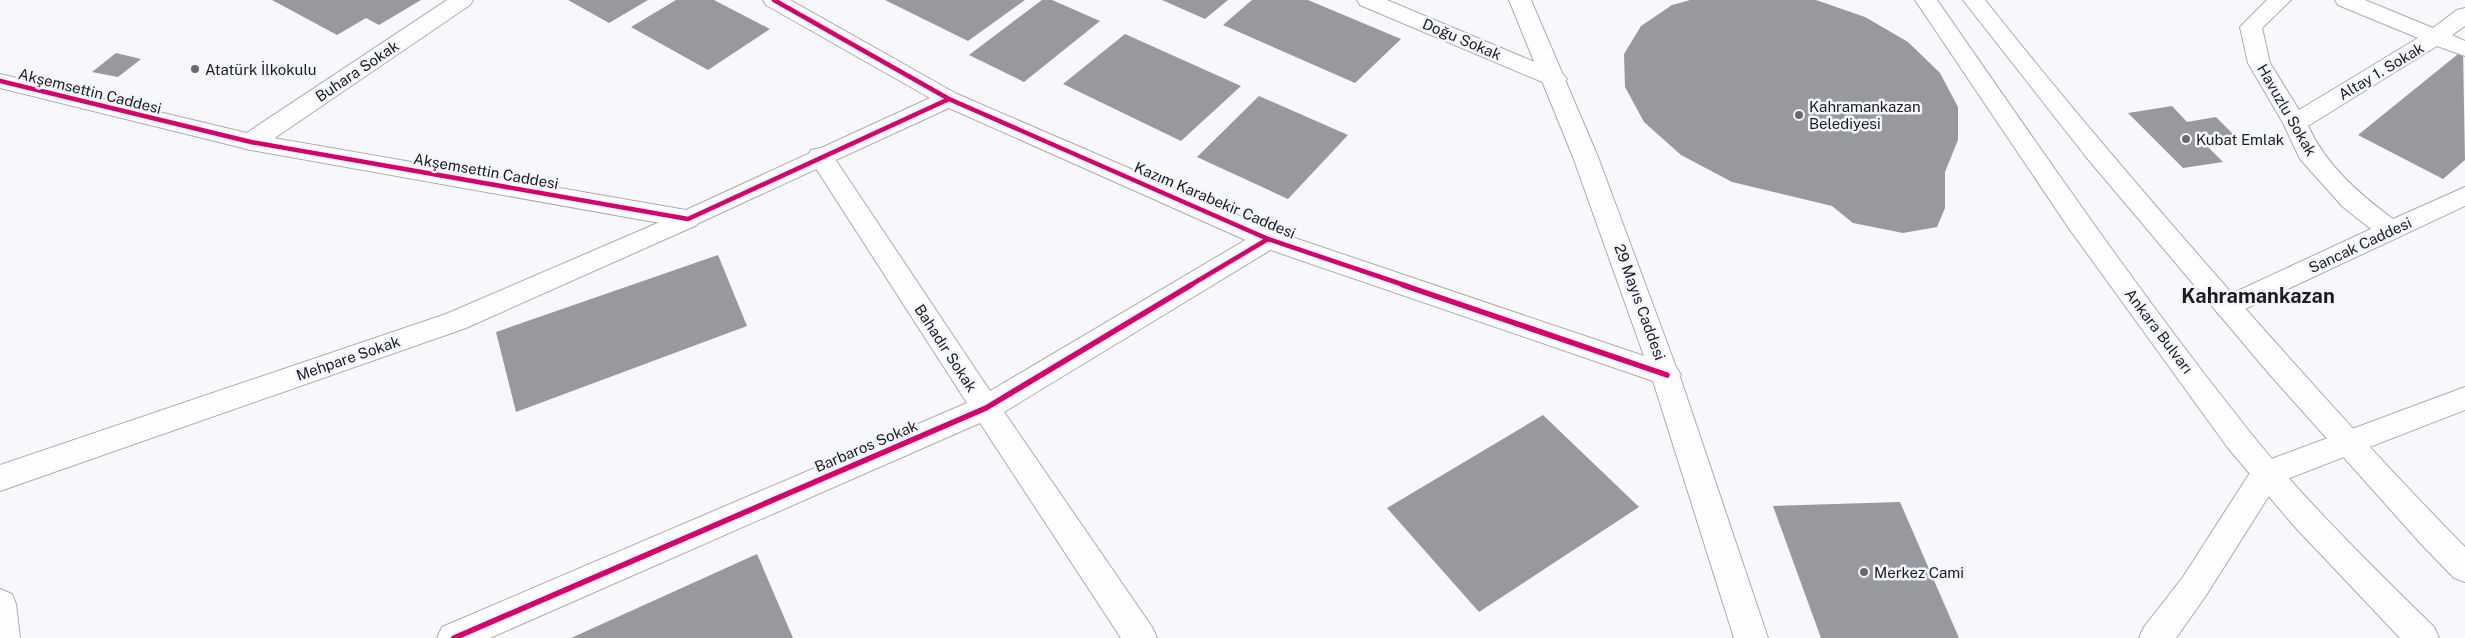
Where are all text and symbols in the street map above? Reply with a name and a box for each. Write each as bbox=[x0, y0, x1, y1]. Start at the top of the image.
street label: Doğu Sokak bbox=[1420, 15, 1504, 63]
street label: Buhara Sokak bbox=[312, 37, 402, 105]
street label: Altay 1. Sokak bbox=[2335, 39, 2427, 103]
place label: Atatürk İlkokulu bbox=[205, 60, 316, 78]
street label: Havuzlu Sokak bbox=[2254, 61, 2320, 159]
marker: Atatürk İlkokulu bbox=[189, 63, 201, 75]
street label: Akşemsettin Caddesi bbox=[17, 65, 163, 117]
place label: Kahramankazan Belediyesi bbox=[1809, 98, 1921, 132]
marker: Kahramankazan Belediyesi bbox=[1793, 109, 1805, 121]
place label: Kubat Emlak bbox=[2196, 131, 2284, 148]
marker: Kubat Emlak bbox=[2180, 133, 2192, 145]
street label: Akşemsettin Caddesi bbox=[412, 150, 560, 192]
street label: Kazım Karabekir Caddesi bbox=[1132, 158, 1298, 242]
street label: Sancak Caddesi bbox=[2306, 214, 2414, 276]
street label: 29 Mayıs Caddesi bbox=[1611, 242, 1669, 362]
district label: Kahramankazan bbox=[2181, 284, 2335, 308]
street label: Ankara Bulvarı bbox=[2122, 285, 2196, 377]
street label: Bahadır Sokak bbox=[911, 301, 981, 395]
street label: Mehpare Sokak bbox=[294, 332, 402, 384]
street label: Barbaros Sokak bbox=[812, 417, 920, 475]
place label: Merkez Cami bbox=[1874, 564, 1964, 581]
marker: Merkez Cami bbox=[1858, 566, 1870, 578]

